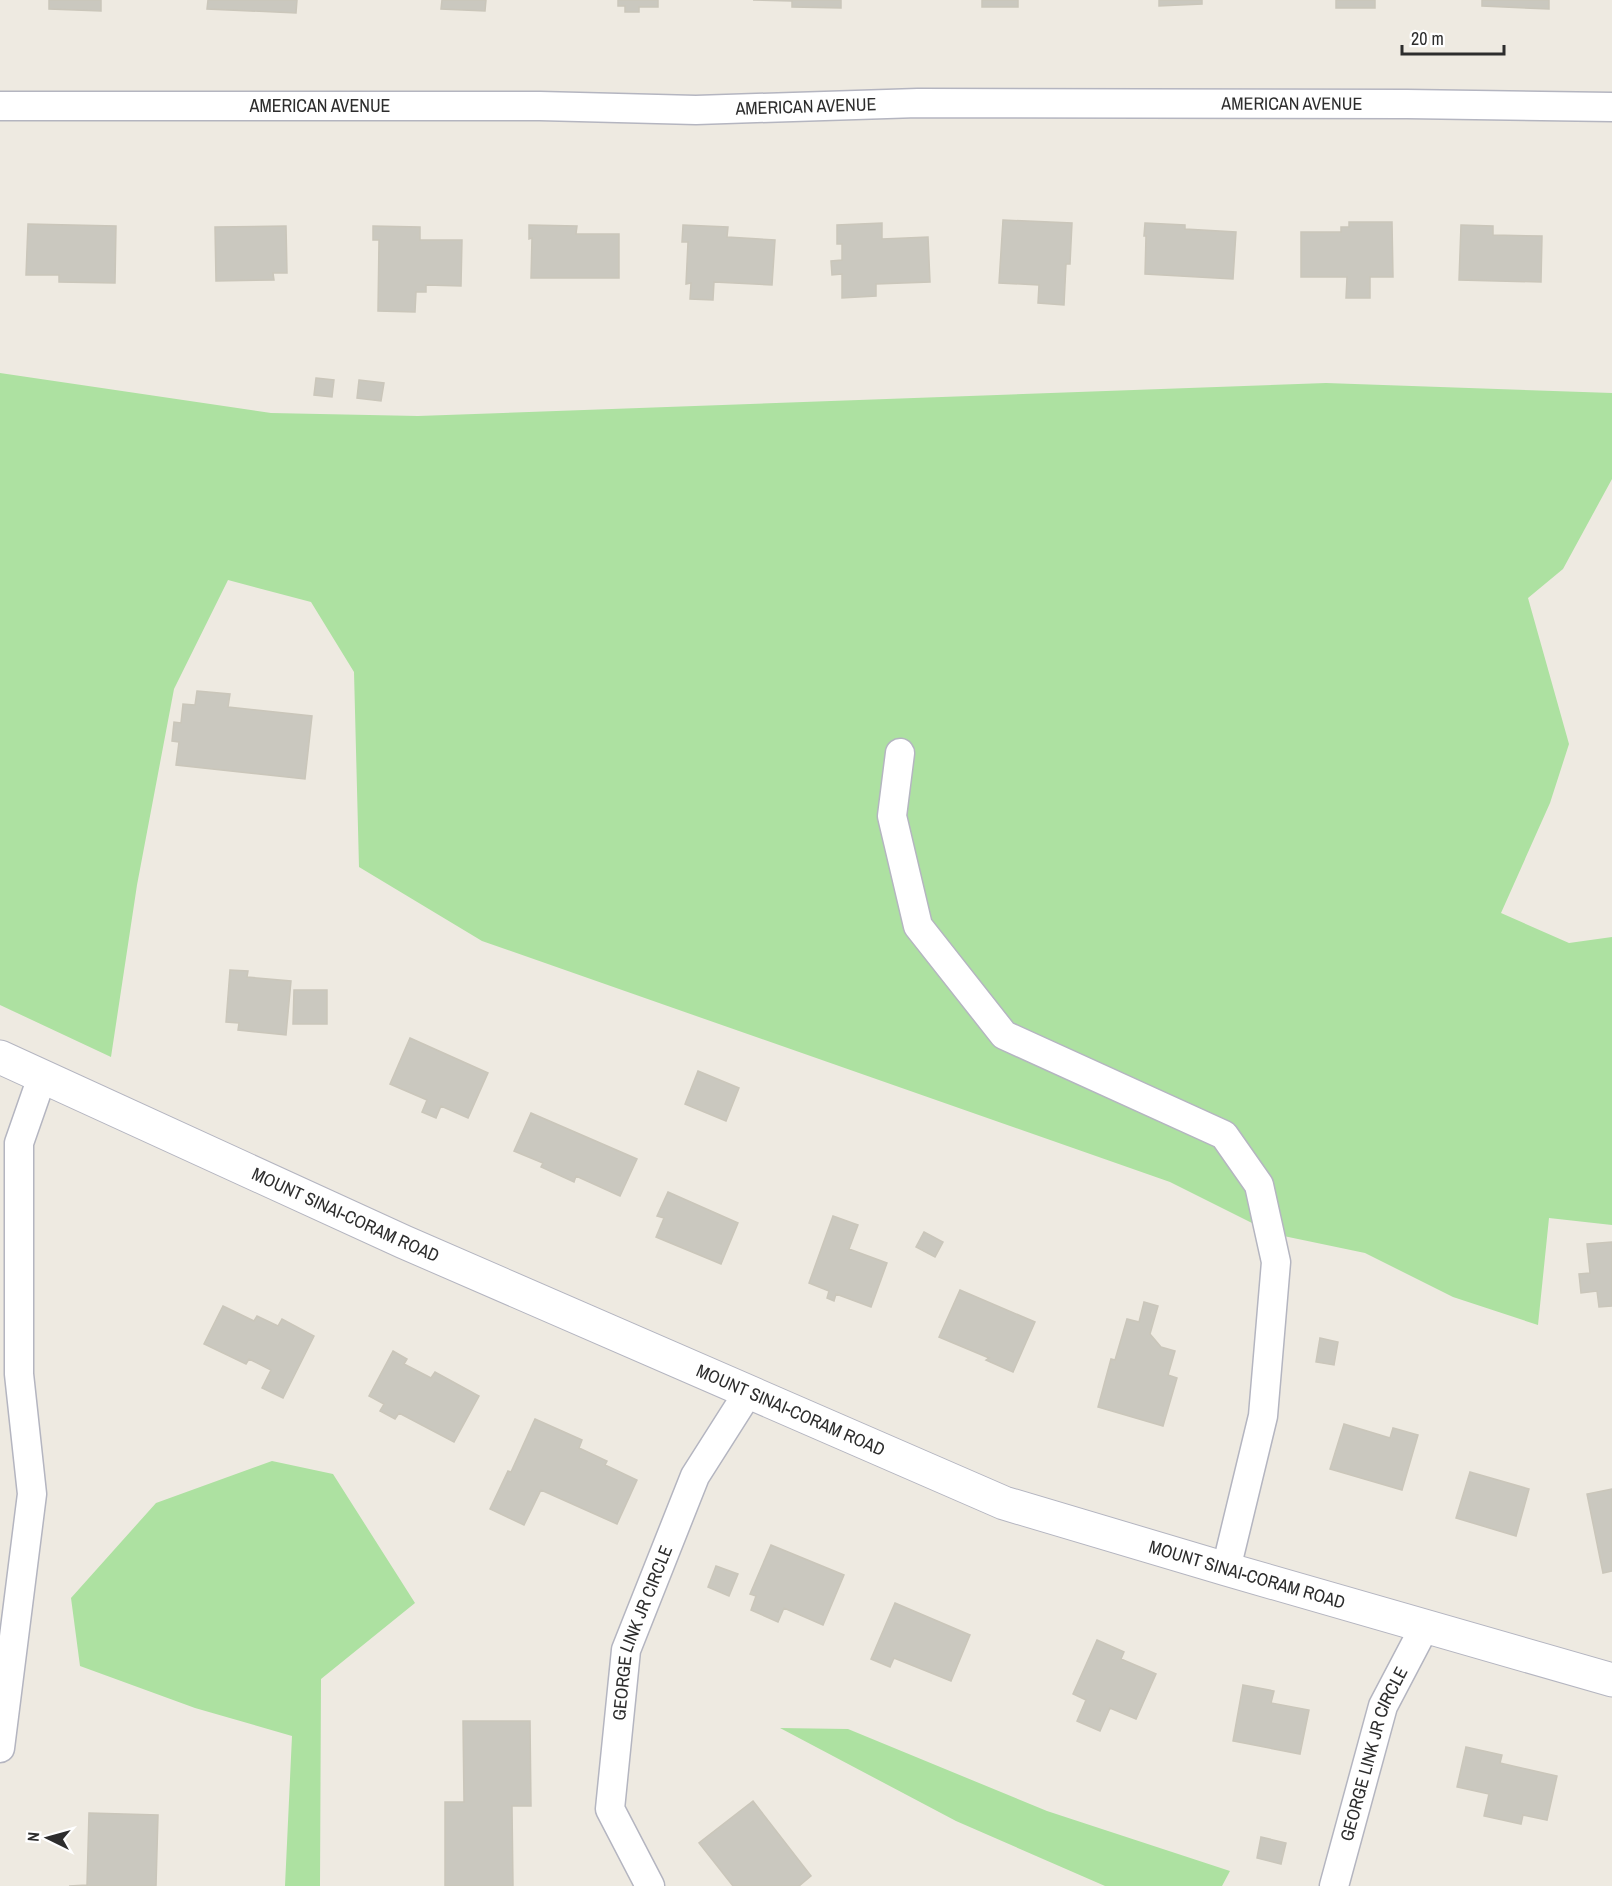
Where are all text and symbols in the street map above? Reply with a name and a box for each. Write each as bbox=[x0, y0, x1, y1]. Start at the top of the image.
scale bar bbox=[1402, 18, 1504, 56]
text: 20 m bbox=[1411, 26, 1444, 51]
street label: AMERICAN AVENUE bbox=[734, 91, 877, 121]
street label: AMERICAN AVENUE bbox=[1220, 91, 1362, 116]
street label: AMERICAN AVENUE bbox=[249, 93, 390, 118]
street label: MOUNT SINAI-CORAM ROAD bbox=[248, 1161, 443, 1268]
street label: MOUNT SINAI-CORAM ROAD bbox=[693, 1358, 889, 1462]
street label: MOUNT SINAI-CORAM ROAD bbox=[1146, 1534, 1348, 1615]
street label: GEORGE LINK JR CIRCLE bbox=[606, 1542, 678, 1722]
street label: GEORGE LINK JR CIRCLE bbox=[1334, 1662, 1413, 1844]
north arrow bbox=[18, 1808, 78, 1868]
text: N bbox=[22, 1831, 44, 1842]

